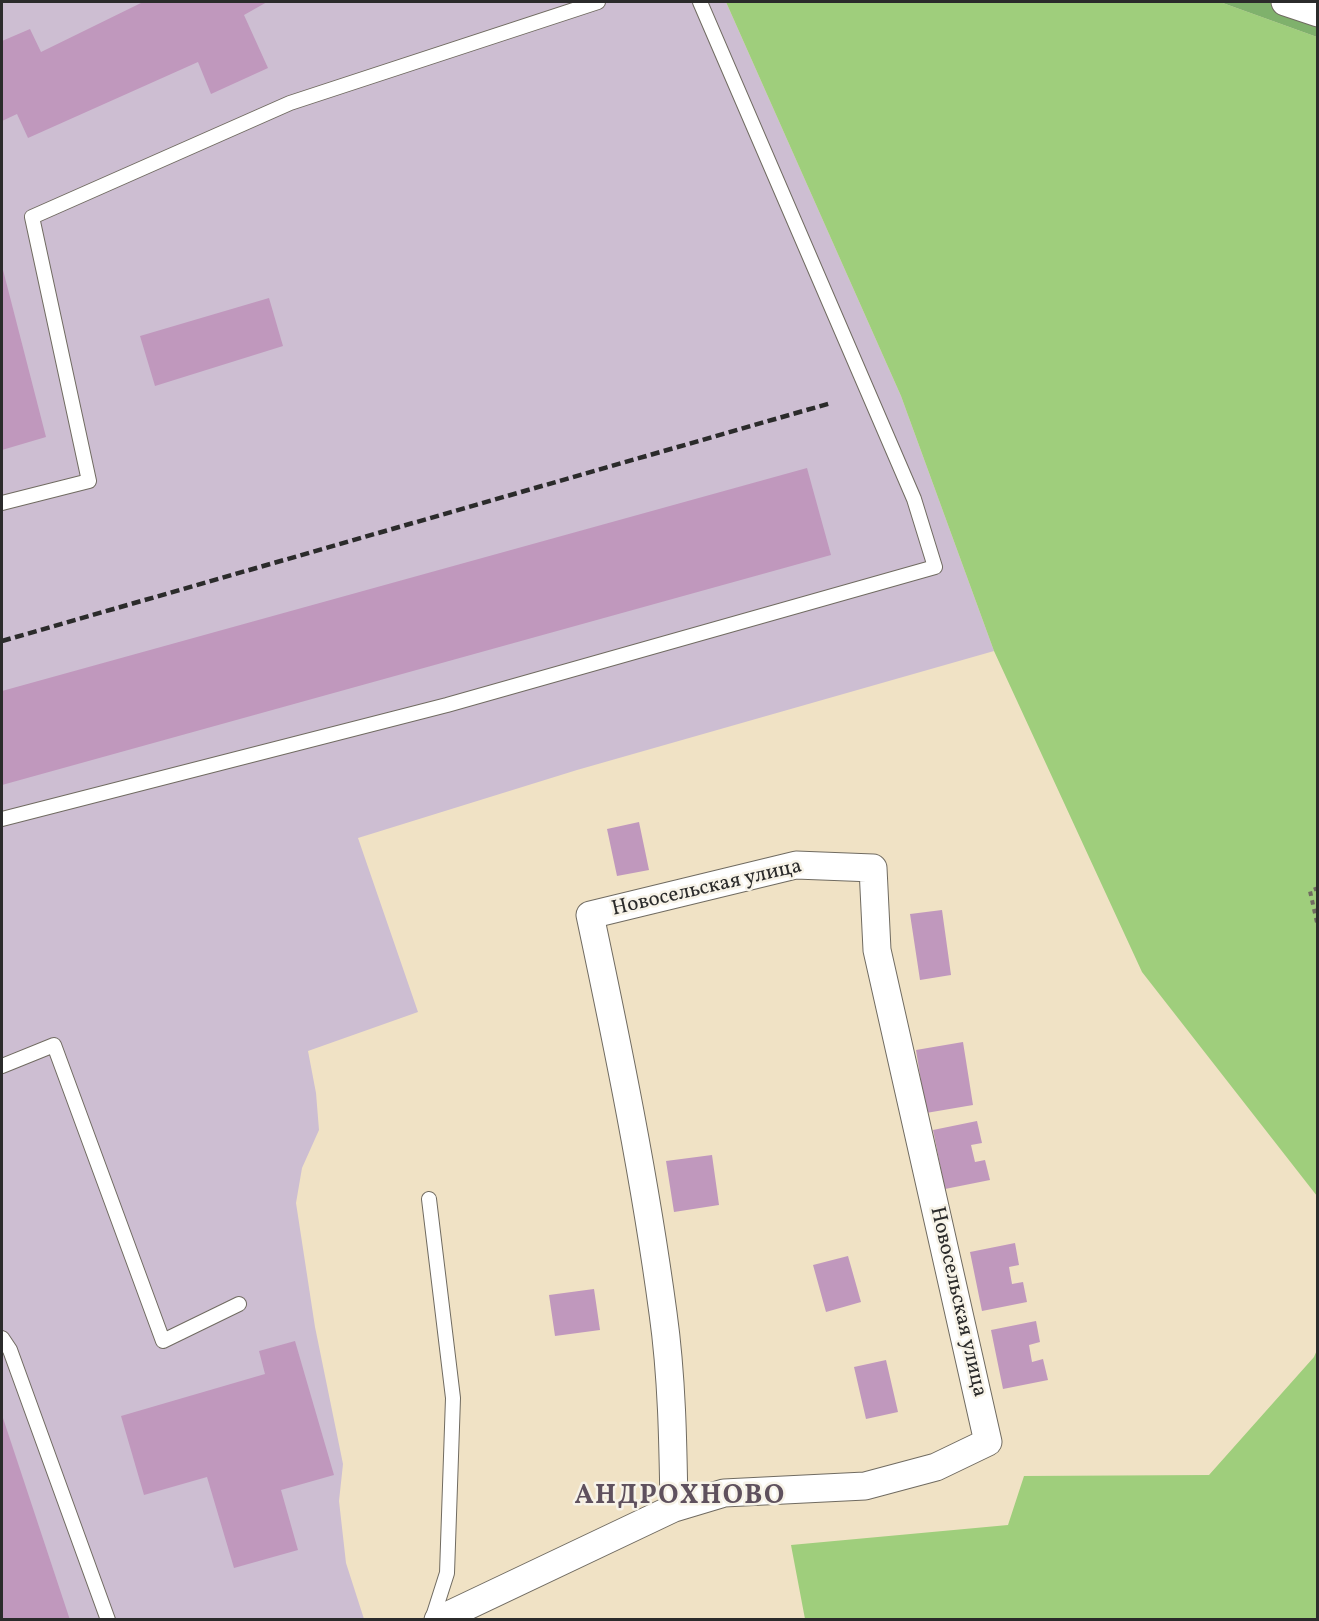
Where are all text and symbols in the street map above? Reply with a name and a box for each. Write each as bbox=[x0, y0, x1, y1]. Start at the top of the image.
street label: Новосельская улица bbox=[609, 855, 805, 923]
street label: Новосельская улица bbox=[923, 1204, 991, 1400]
district label: АНДРОХНОВО bbox=[574, 1482, 786, 1514]

